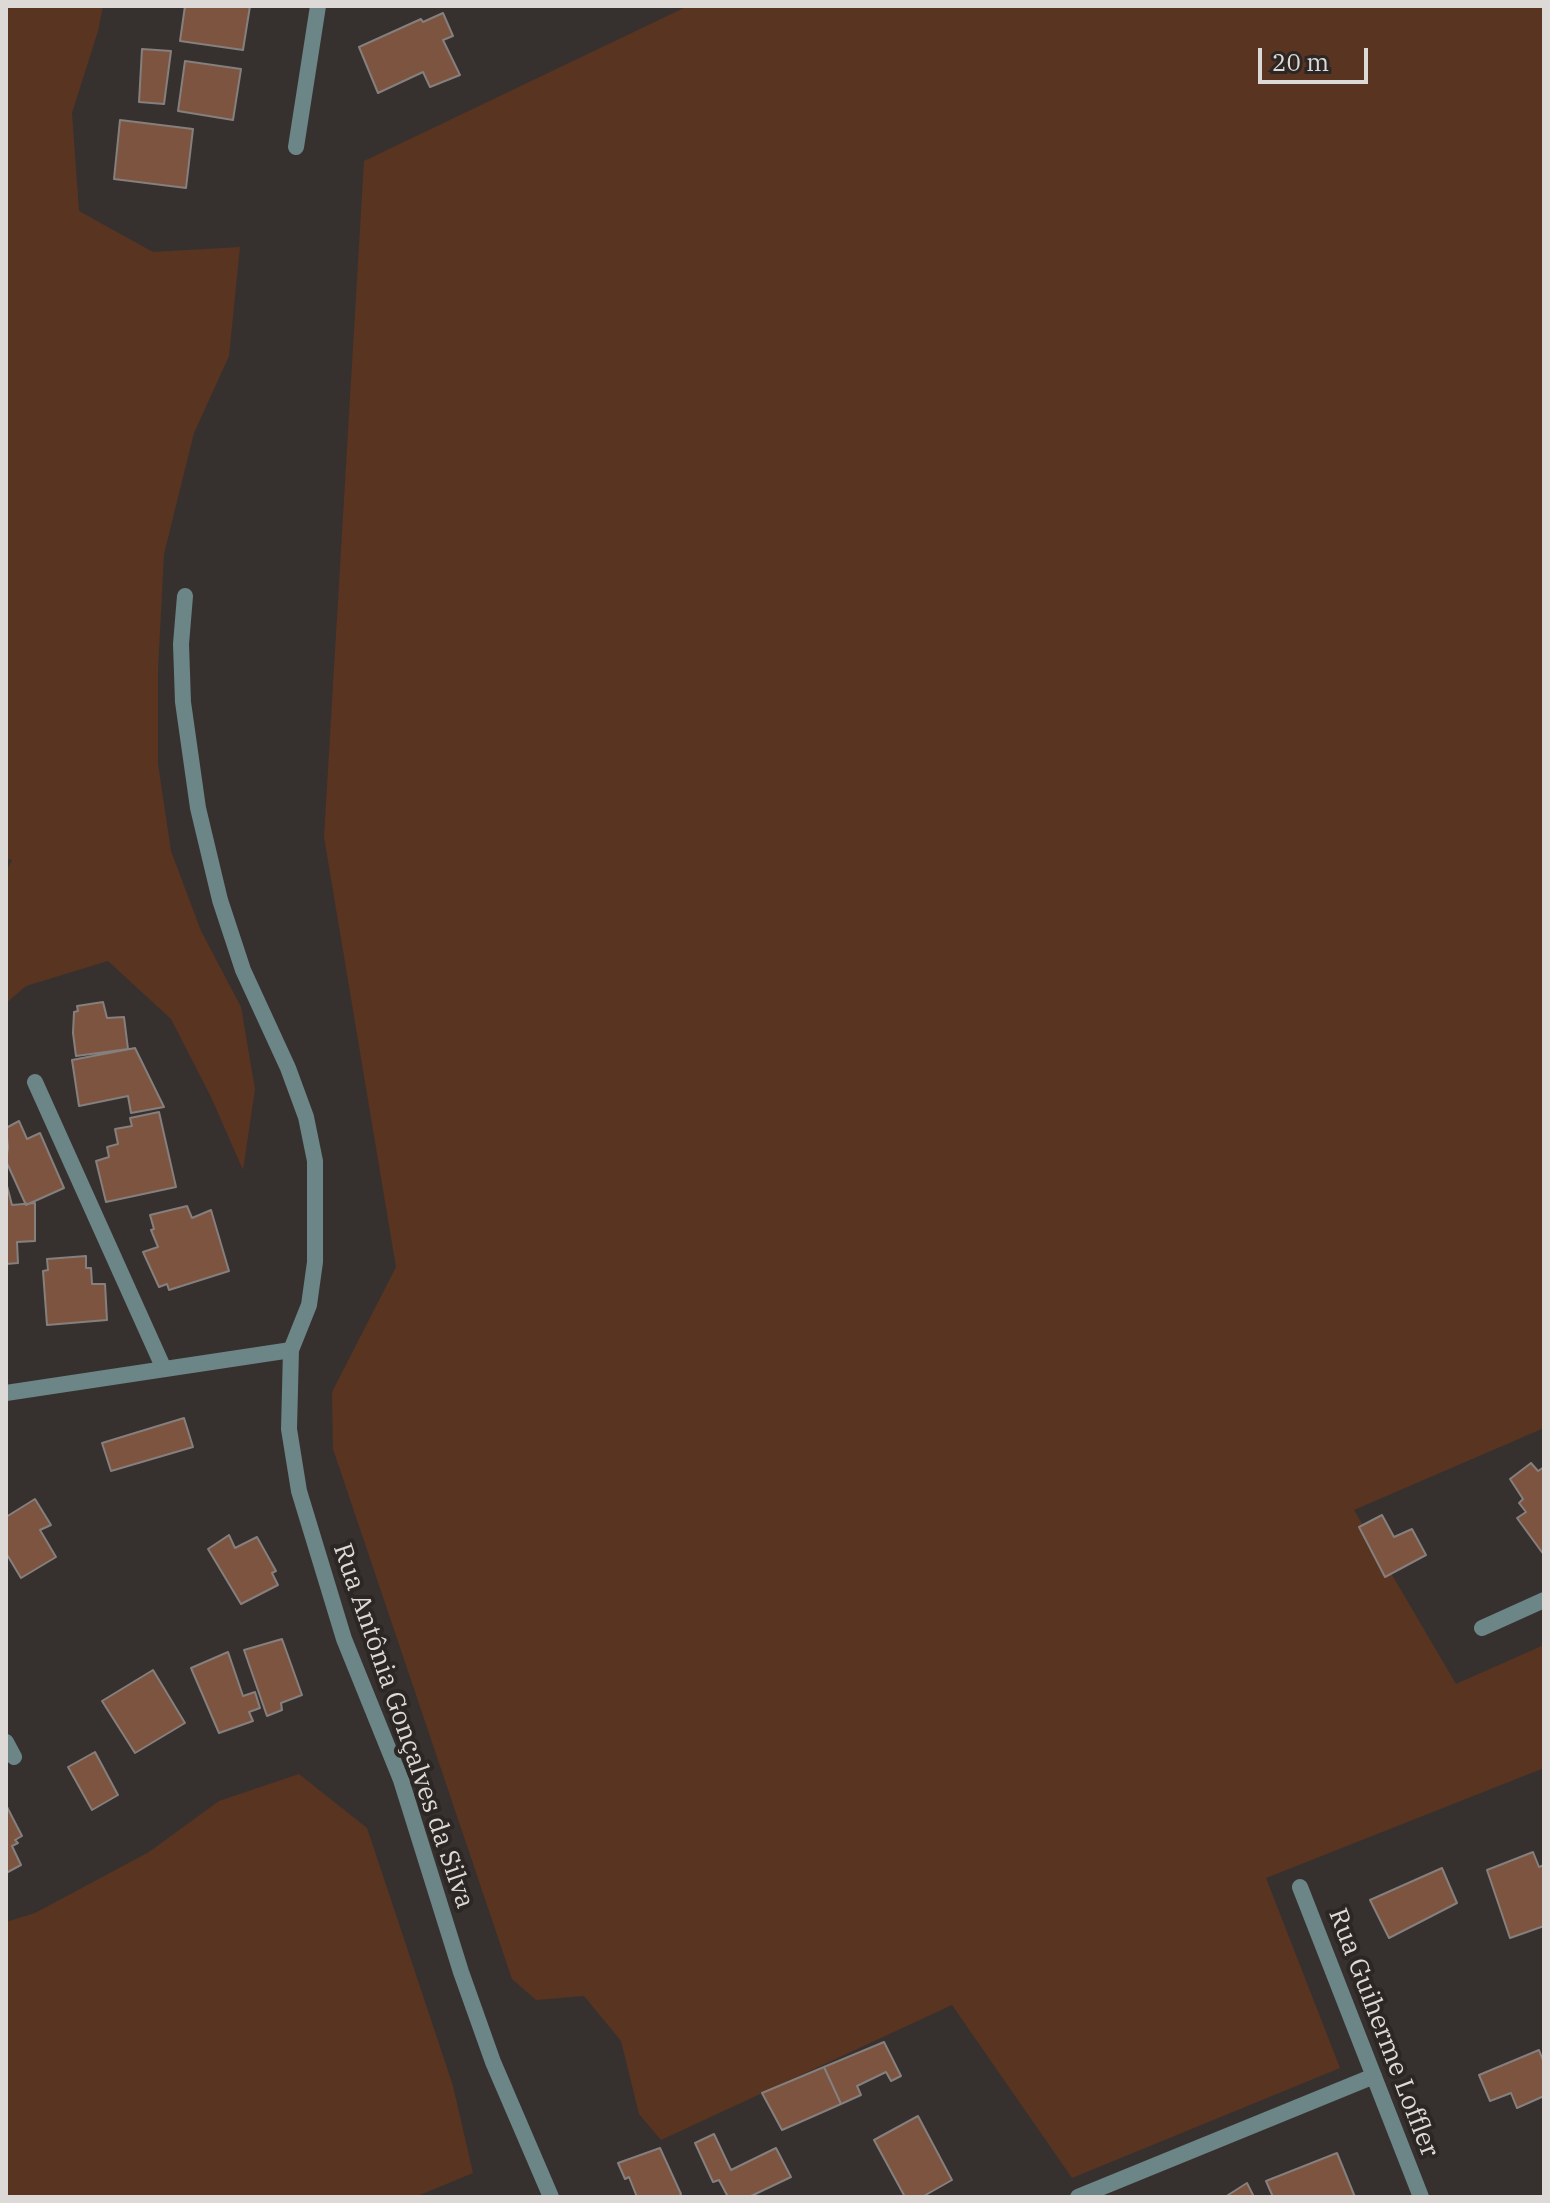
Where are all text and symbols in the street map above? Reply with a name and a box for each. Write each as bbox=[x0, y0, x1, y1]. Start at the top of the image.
scale bar bbox=[1262, 32, 1372, 82]
text: 20 m bbox=[1272, 46, 1329, 78]
street label: Rua Antônia Gonçalves da Silva bbox=[326, 1540, 480, 1912]
street label: Rua Guiherme Loffler bbox=[1321, 1904, 1445, 2162]

